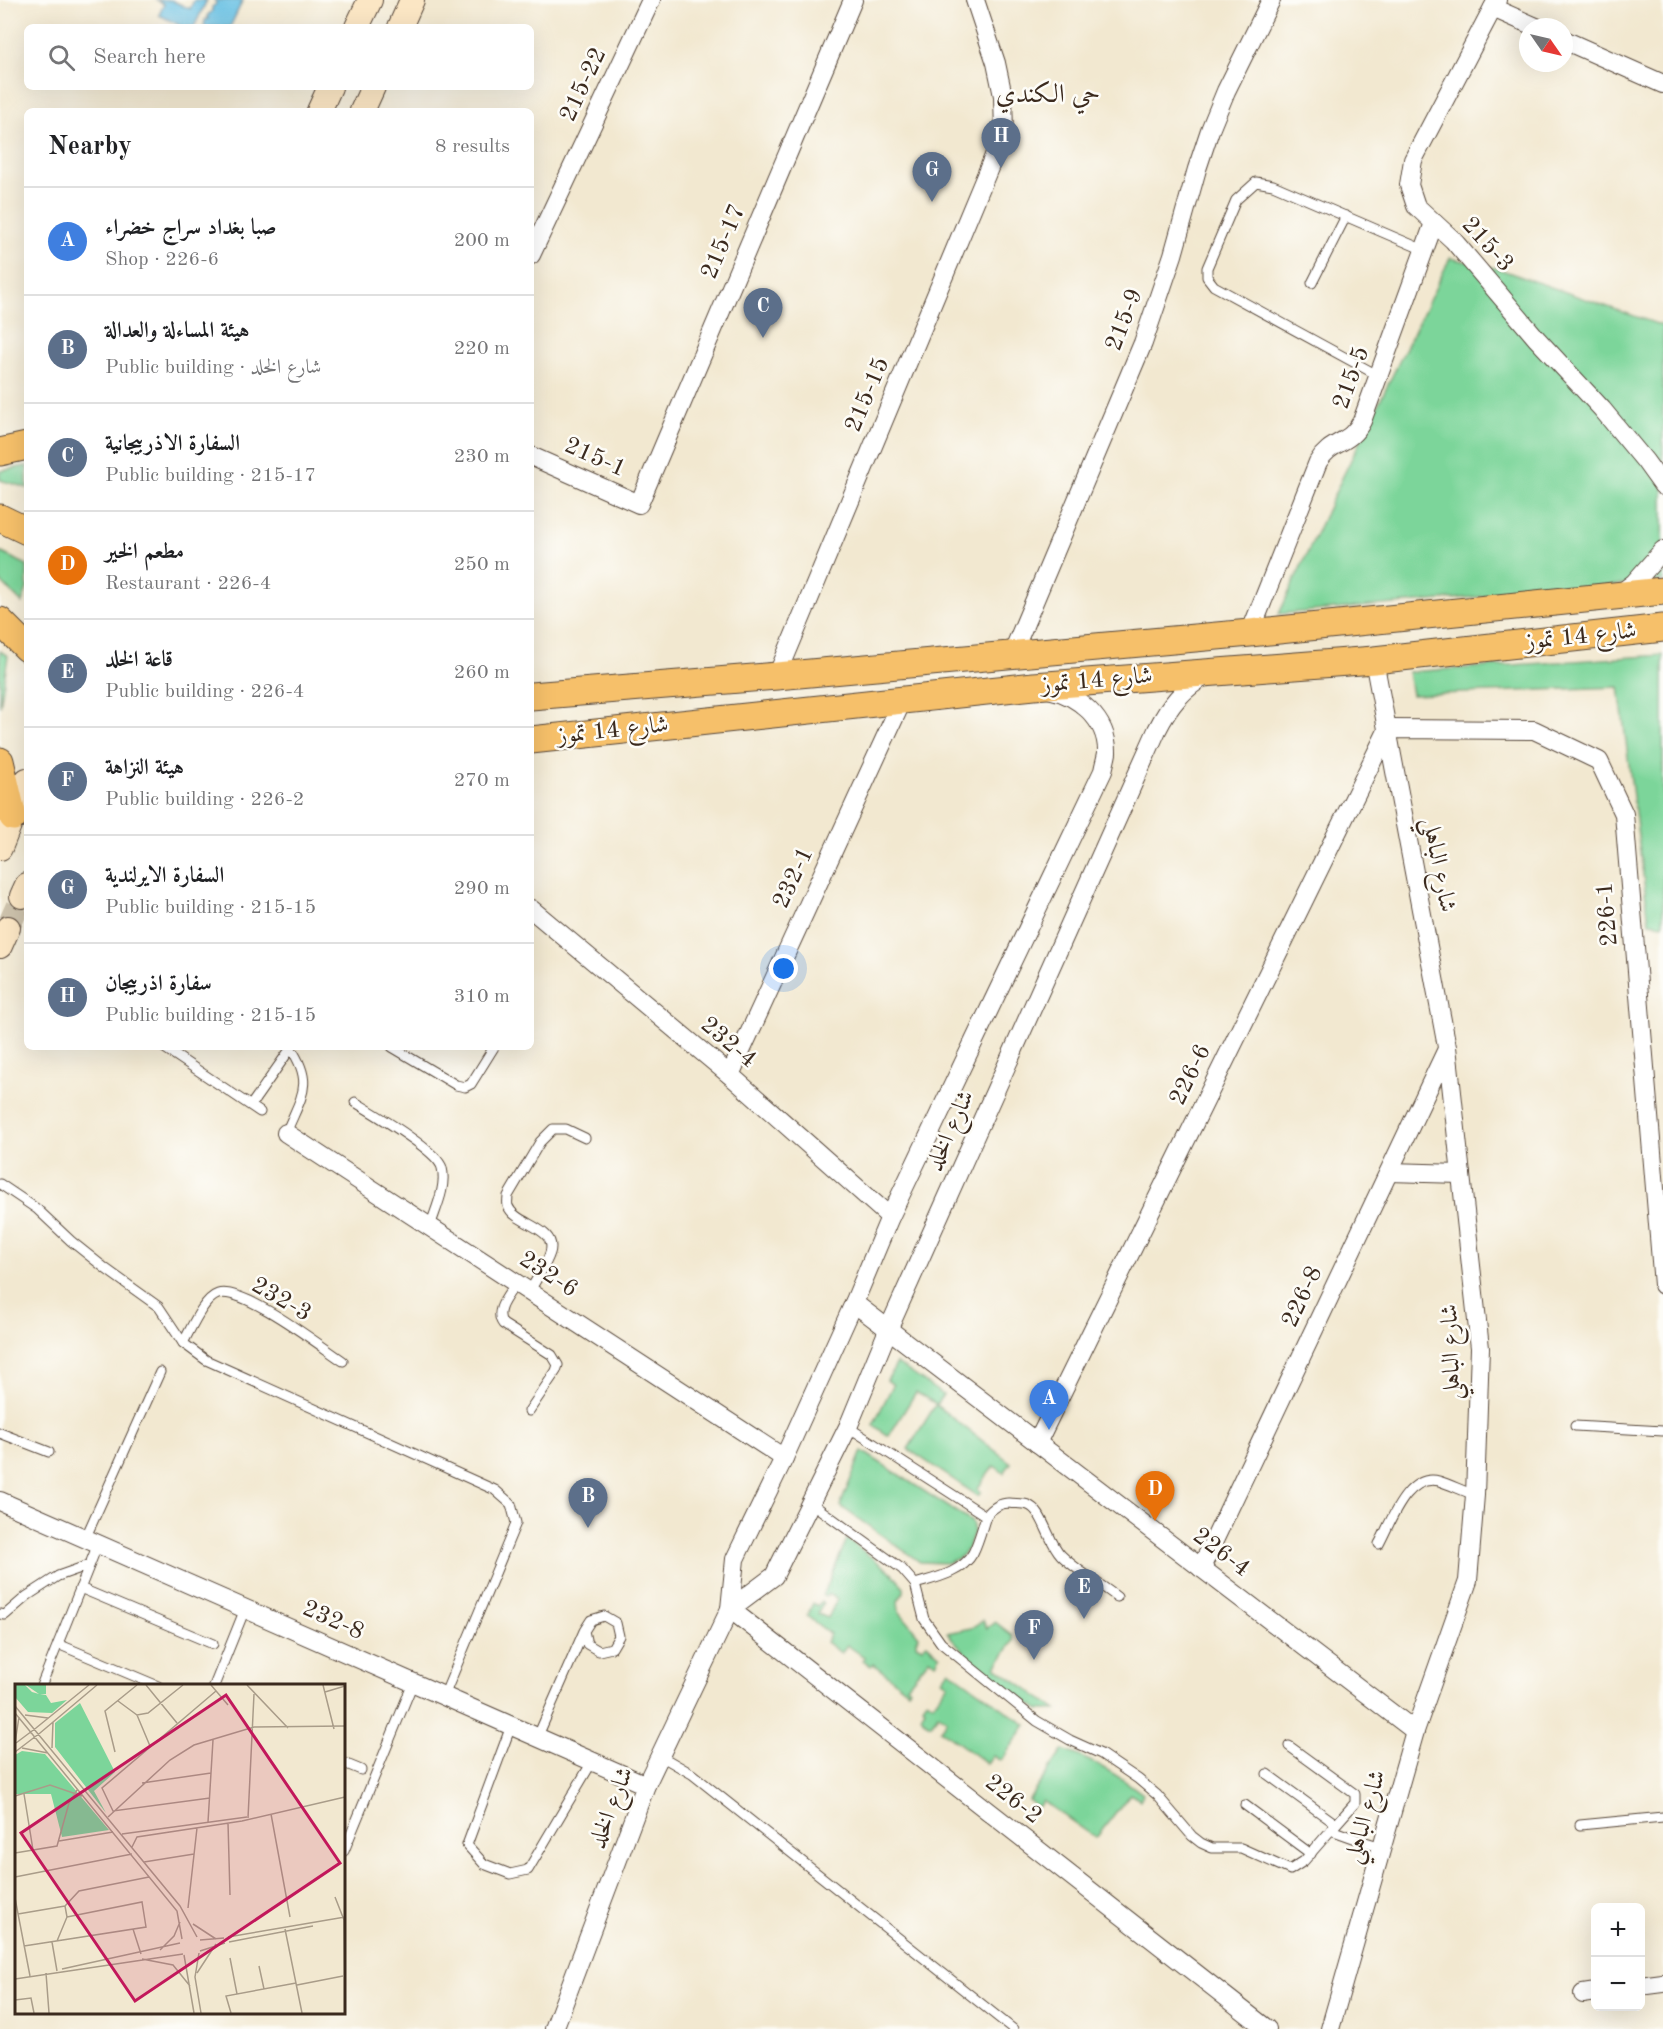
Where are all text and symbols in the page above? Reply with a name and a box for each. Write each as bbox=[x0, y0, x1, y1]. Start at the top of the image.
north arrow bbox=[1519, 18, 1573, 72]
search box bbox=[24, 24, 534, 90]
icon: search bbox=[45, 41, 78, 74]
street label: 215-22 bbox=[557, 44, 611, 126]
text: Search here bbox=[93, 46, 206, 68]
district label: حي الكندي bbox=[996, 80, 1100, 115]
pin: H bbox=[982, 118, 1020, 168]
text: Nearby bbox=[48, 134, 132, 160]
text: 8 results bbox=[435, 137, 510, 157]
pin: G bbox=[912, 152, 952, 202]
street label: 215-17 bbox=[698, 201, 750, 283]
street label: 215-3 bbox=[1456, 213, 1518, 277]
text: صبا بغداد سراج خضراء bbox=[105, 217, 277, 239]
text: A bbox=[60, 231, 75, 251]
text: 200 m bbox=[454, 231, 510, 251]
text: Shop · 226-6 bbox=[105, 250, 219, 270]
street label: 215-9 bbox=[1102, 286, 1148, 354]
pin: C bbox=[744, 288, 783, 338]
text: هيئة المساءلة والعدالة bbox=[105, 320, 249, 342]
text: B bbox=[60, 339, 75, 359]
text: 220 m bbox=[454, 339, 510, 359]
street label: 215-5 bbox=[1330, 344, 1374, 412]
street label: 215-15 bbox=[842, 354, 894, 436]
text: Public building · شارع الخلد bbox=[105, 358, 321, 378]
text: السفارة الاذربيجانية bbox=[105, 433, 240, 455]
street label: 215-1 bbox=[561, 434, 629, 482]
text: C bbox=[61, 447, 74, 467]
text: 230 m bbox=[454, 447, 510, 467]
text: Public building · 215-17 bbox=[105, 466, 316, 486]
text: مطعم الخير bbox=[105, 541, 184, 563]
text: D bbox=[60, 555, 75, 575]
text: 250 m bbox=[454, 555, 510, 575]
text: Restaurant · 226-4 bbox=[105, 574, 271, 594]
street label: شارع 14 تموز bbox=[1522, 619, 1638, 661]
text: قاعة الخلد bbox=[105, 649, 173, 671]
text: E bbox=[61, 663, 74, 683]
text: 260 m bbox=[454, 663, 510, 683]
street label: شارع 14 تموز bbox=[1039, 664, 1154, 704]
text: Public building · 226-4 bbox=[105, 682, 304, 702]
street label: شارع 14 تموز bbox=[554, 713, 670, 755]
text: هيئة النزاهة bbox=[105, 757, 184, 779]
text: F bbox=[61, 771, 74, 791]
text: 270 m bbox=[454, 771, 510, 791]
text: Public building · 226-2 bbox=[105, 790, 304, 810]
street label: شارع الباهلي bbox=[1408, 816, 1459, 916]
street label: 232-1 bbox=[769, 844, 819, 912]
text: السفارة الايرلندية bbox=[105, 865, 224, 887]
text: G bbox=[60, 879, 75, 899]
text: 290 m bbox=[454, 879, 510, 899]
street label: 226-1 bbox=[1593, 881, 1623, 947]
text: Public building · 215-15 bbox=[105, 898, 316, 918]
your location bbox=[769, 954, 798, 983]
text: سفارة اذربيجان bbox=[105, 973, 212, 995]
text: H bbox=[59, 987, 76, 1007]
text: 310 m bbox=[454, 987, 510, 1007]
text: Public building · 215-15 bbox=[105, 1006, 316, 1026]
street label: 232-4 bbox=[696, 1013, 760, 1073]
street label: 226-6 bbox=[1166, 1041, 1216, 1109]
street label: شارع الخلد bbox=[923, 1087, 985, 1177]
street label: 232-6 bbox=[514, 1247, 582, 1303]
street label: 226-8 bbox=[1278, 1263, 1328, 1331]
street label: 232-3 bbox=[247, 1273, 315, 1327]
street label: شارع الباهلي bbox=[1438, 1303, 1475, 1400]
pin: A bbox=[1030, 1380, 1068, 1430]
pin: D bbox=[1136, 1472, 1174, 1521]
pin: B bbox=[568, 1478, 608, 1528]
street label: 226-4 bbox=[1188, 1524, 1254, 1582]
pin: E bbox=[1064, 1570, 1104, 1619]
street label: 232-8 bbox=[299, 1597, 367, 1645]
pin: F bbox=[1014, 1610, 1054, 1660]
inset map bbox=[15, 1684, 345, 2014]
street label: شارع الخلد bbox=[586, 1764, 644, 1854]
street label: شارع الباهلي bbox=[1341, 1768, 1399, 1869]
street label: 226-2 bbox=[980, 1771, 1046, 1829]
map controls bbox=[1591, 1903, 1645, 2011]
button: + bbox=[1591, 1903, 1645, 1957]
button: − bbox=[1591, 1957, 1645, 2011]

